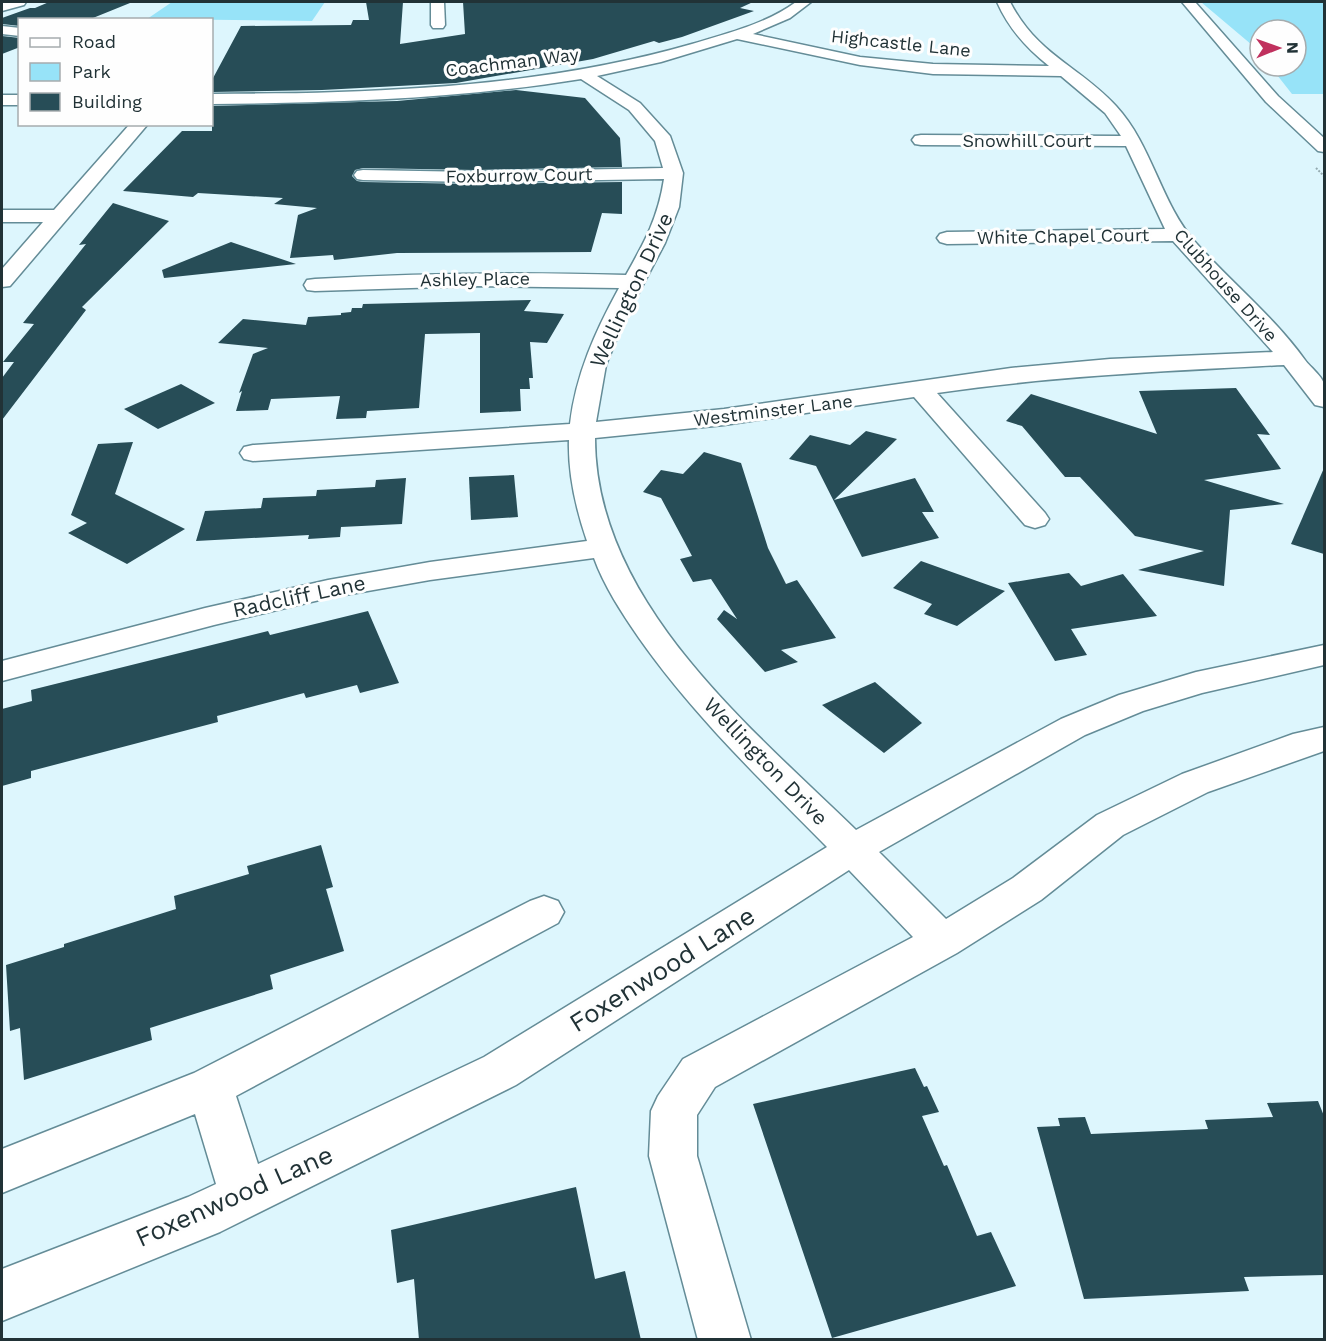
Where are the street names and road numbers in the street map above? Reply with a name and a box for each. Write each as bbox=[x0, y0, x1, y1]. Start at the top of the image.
street label: Highcastle Lane bbox=[830, 25, 972, 61]
street label: Coachman Way bbox=[444, 43, 581, 81]
street label: Snowhill Court bbox=[962, 130, 1092, 151]
street label: Foxburrow Court bbox=[445, 163, 593, 187]
street label: Wellington Drive bbox=[584, 209, 678, 371]
street label: White Chapel Court bbox=[977, 224, 1150, 248]
street label: Clubhouse Drive bbox=[1170, 224, 1282, 346]
street label: Ashley Place bbox=[420, 268, 530, 290]
street label: Westminster Lane bbox=[692, 390, 854, 430]
street label: Radcliff Lane bbox=[230, 570, 368, 622]
street label: Wellington Drive bbox=[699, 692, 833, 830]
street label: Foxenwood Lane bbox=[564, 900, 760, 1038]
street label: Foxenwood Lane bbox=[131, 1139, 337, 1253]

